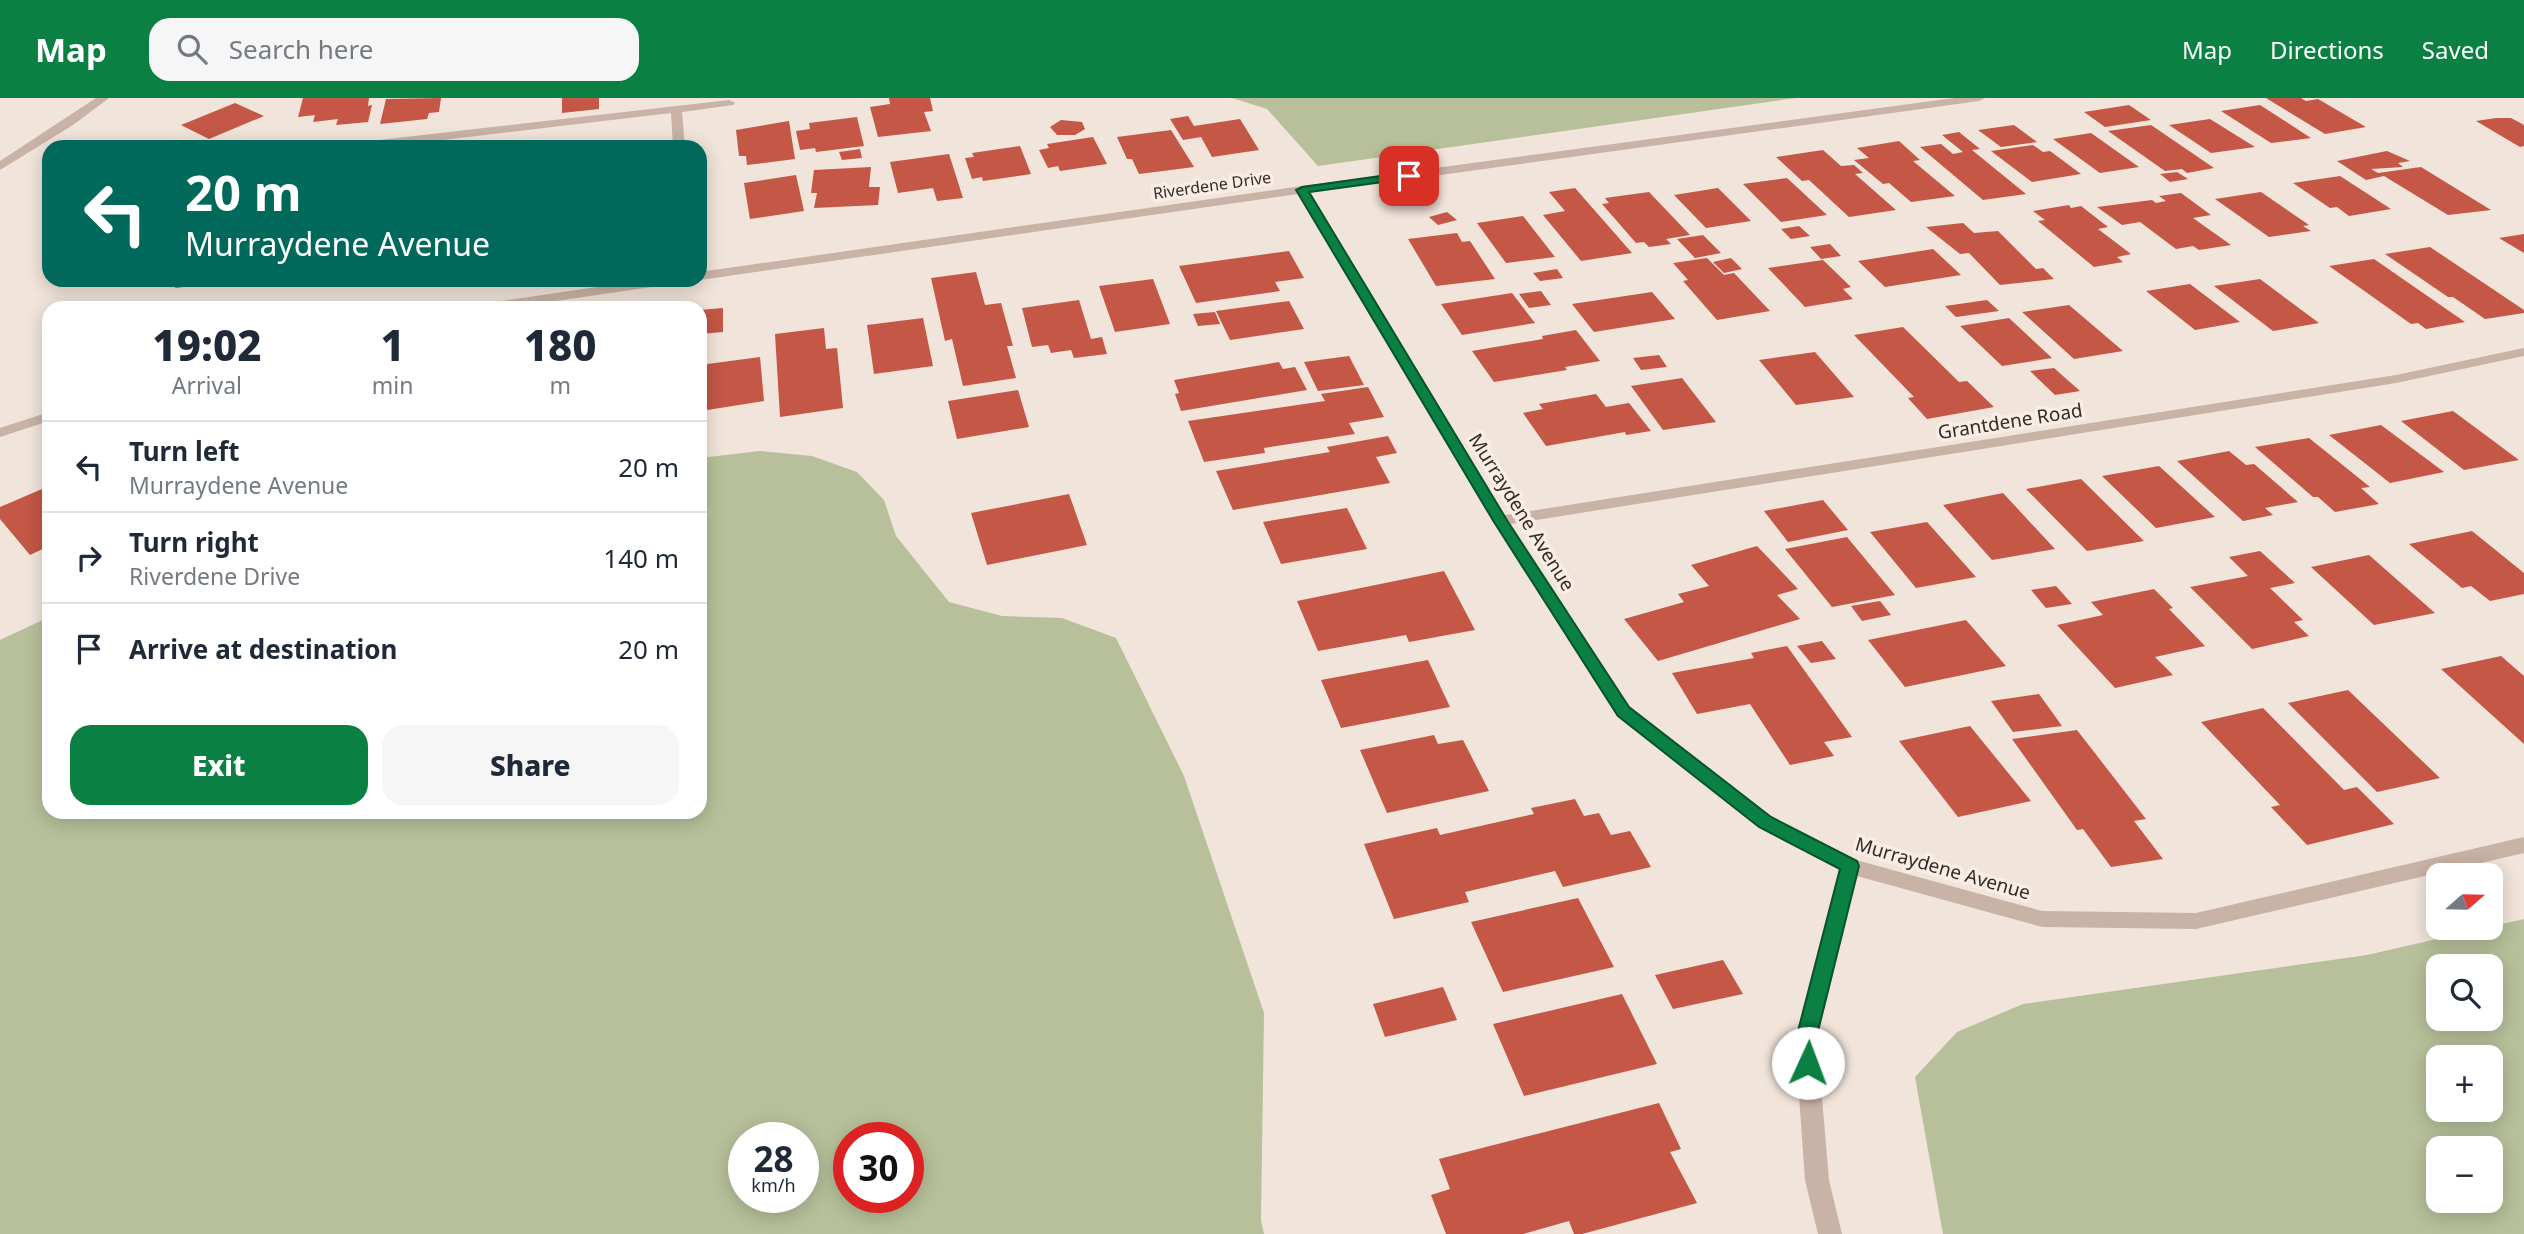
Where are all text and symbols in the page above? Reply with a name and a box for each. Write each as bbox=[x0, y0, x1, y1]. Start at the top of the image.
search box bbox=[149, 18, 639, 81]
text: Map bbox=[35, 27, 107, 72]
icon: search bbox=[173, 30, 211, 68]
text: Search here bbox=[229, 31, 373, 67]
text: Map bbox=[2182, 33, 2232, 66]
text: Directions bbox=[2270, 33, 2384, 66]
text: Saved bbox=[2422, 33, 2489, 66]
pin bbox=[1379, 146, 1439, 206]
icon: arrive bbox=[1390, 157, 1428, 195]
text: 20 m bbox=[185, 159, 302, 225]
street label: Riverdene Drive bbox=[1152, 166, 1272, 204]
icon: left bbox=[70, 168, 161, 259]
text: Murraydene Avenue bbox=[185, 222, 490, 265]
text: 19:02 bbox=[152, 316, 261, 373]
text: 1 bbox=[380, 316, 405, 373]
text: 180 bbox=[524, 316, 597, 373]
text: Arrival bbox=[172, 369, 242, 401]
text: min bbox=[372, 369, 413, 401]
text: m bbox=[549, 369, 571, 401]
street label: Grantdene Road bbox=[1936, 397, 2084, 445]
street label: Murraydene Avenue bbox=[1463, 428, 1581, 596]
text: Turn left bbox=[129, 433, 240, 469]
icon: left bbox=[70, 448, 108, 486]
text: 20 m bbox=[618, 449, 679, 485]
text: Murraydene Avenue bbox=[129, 469, 348, 501]
text: Turn right bbox=[129, 524, 259, 560]
icon: right bbox=[70, 539, 108, 577]
text: 140 m bbox=[603, 540, 679, 576]
text: Riverdene Drive bbox=[129, 560, 300, 592]
icon: arrive bbox=[70, 630, 108, 668]
text: Arrive at destination bbox=[129, 631, 398, 667]
text: 20 m bbox=[618, 631, 679, 667]
button: Exit bbox=[70, 725, 368, 805]
button: Share bbox=[382, 725, 679, 805]
street label: Murraydene Avenue bbox=[1852, 831, 2034, 905]
north arrow bbox=[2426, 863, 2502, 940]
map controls bbox=[2426, 863, 2503, 1213]
button: search bbox=[2426, 954, 2503, 1031]
position arrow bbox=[1771, 1026, 1845, 1100]
button: + bbox=[2426, 1045, 2503, 1122]
speed limit sign: 30 bbox=[833, 1122, 924, 1213]
text: 28 bbox=[753, 1135, 794, 1182]
button: − bbox=[2426, 1136, 2503, 1213]
text: km/h bbox=[751, 1173, 796, 1197]

